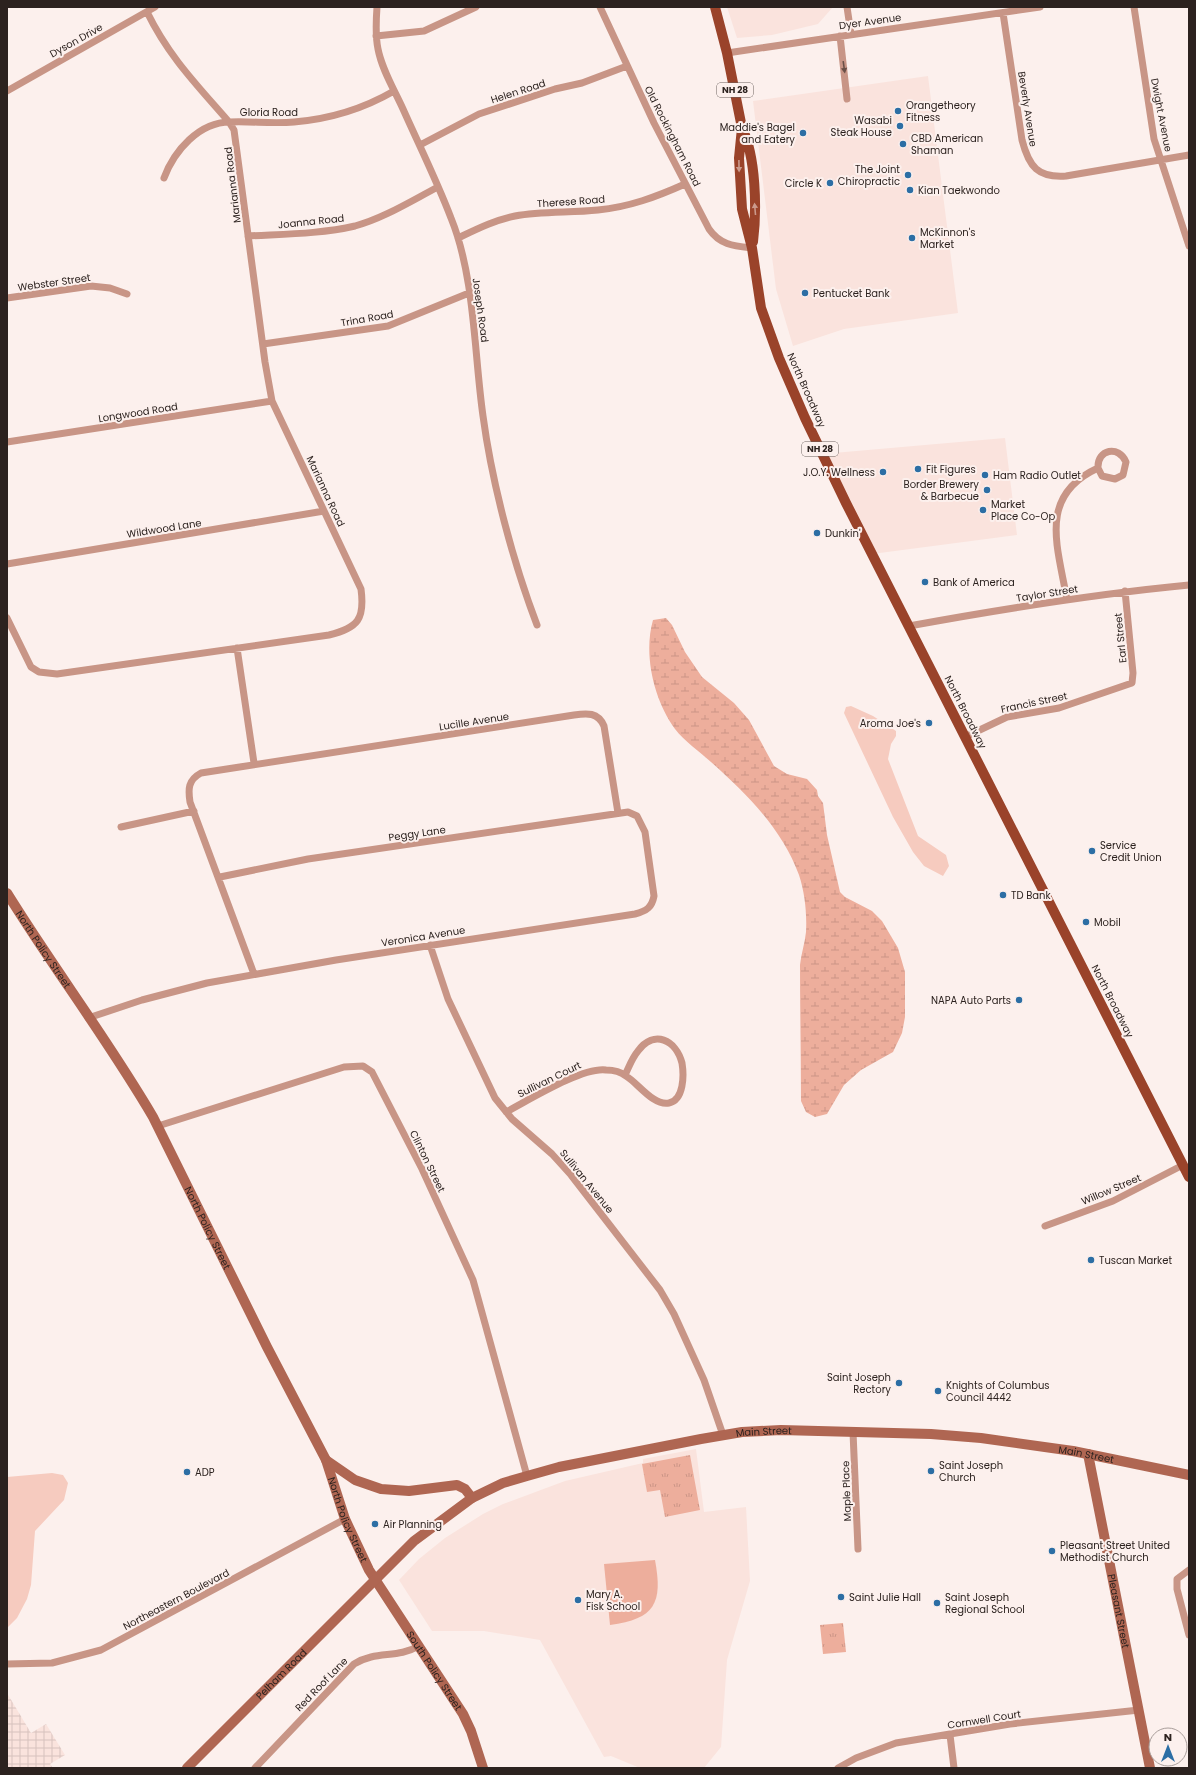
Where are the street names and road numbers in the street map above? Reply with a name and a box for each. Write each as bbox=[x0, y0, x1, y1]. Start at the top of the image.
street label: Dyer Avenue bbox=[838, 10, 902, 33]
street label: Dyson Drive bbox=[47, 20, 105, 61]
street label: Beverly Avenue bbox=[1014, 70, 1041, 148]
street label: Helen Road bbox=[489, 76, 548, 107]
street label: Dwight Avenue bbox=[1147, 77, 1176, 153]
street label: Old Rockingham Road bbox=[641, 83, 704, 189]
road number: NH 28 bbox=[717, 83, 753, 97]
street label: Gloria Road bbox=[240, 105, 298, 120]
street label: Marianna Road bbox=[220, 146, 245, 224]
street label: Therese Road bbox=[537, 192, 605, 211]
street label: Joanna Road bbox=[277, 211, 345, 232]
street label: Webster Street bbox=[17, 270, 92, 295]
street label: Joseph Road bbox=[469, 277, 492, 343]
street label: Trina Road bbox=[339, 306, 395, 331]
street label: North Broadway bbox=[783, 350, 830, 430]
street label: Longwood Road bbox=[97, 399, 179, 426]
road number: NH 28 bbox=[802, 442, 838, 456]
street label: Marianna Road bbox=[303, 453, 349, 529]
street label: Wildwood Lane bbox=[126, 515, 203, 542]
street label: Taylor Street bbox=[1015, 581, 1079, 606]
street label: Earl Street bbox=[1110, 612, 1131, 664]
street label: North Broadway bbox=[941, 673, 991, 752]
street label: Francis Street bbox=[999, 688, 1069, 717]
street label: Lucille Avenue bbox=[438, 709, 510, 734]
street label: Peggy Lane bbox=[388, 822, 447, 845]
street label: North Policy Street bbox=[12, 908, 75, 992]
street label: Veronica Avenue bbox=[380, 922, 466, 951]
street label: North Broadway bbox=[1088, 962, 1138, 1041]
street label: Sullivan Court bbox=[515, 1057, 584, 1101]
street label: Clinton Street bbox=[406, 1128, 449, 1195]
street label: Sullivan Avenue bbox=[556, 1146, 617, 1217]
street label: Willow Street bbox=[1079, 1170, 1144, 1209]
street label: North Policy Street bbox=[181, 1184, 234, 1272]
street label: Main Street bbox=[735, 1423, 792, 1441]
street label: Main Street bbox=[1057, 1442, 1116, 1467]
street label: Maple Place bbox=[838, 1460, 855, 1522]
street label: North Policy Street bbox=[324, 1475, 371, 1565]
street label: Northeastern Boulevard bbox=[120, 1565, 232, 1634]
street label: Pleasant Street bbox=[1104, 1573, 1133, 1650]
street label: South Policy Street bbox=[403, 1628, 466, 1714]
street label: Pelham Road bbox=[253, 1645, 310, 1703]
street label: Red Roof Lane bbox=[292, 1654, 351, 1715]
street label: Cornwell Court bbox=[946, 1706, 1022, 1733]

